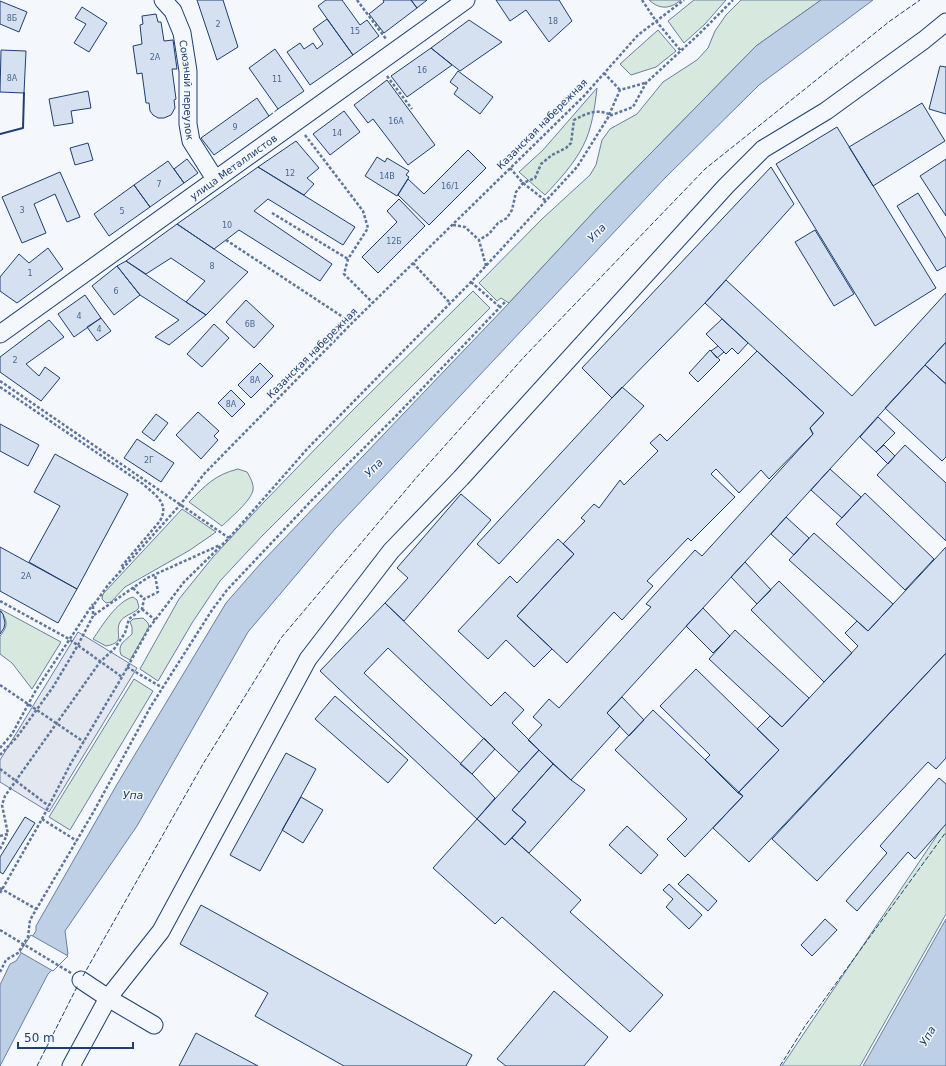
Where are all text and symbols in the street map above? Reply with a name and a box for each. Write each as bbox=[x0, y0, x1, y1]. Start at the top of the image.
house number: 8Б bbox=[7, 14, 17, 23]
house number: 18 bbox=[548, 17, 558, 26]
house number: 2 bbox=[215, 20, 221, 29]
house number: 15 bbox=[350, 27, 360, 36]
street label: Союзный переулок bbox=[178, 39, 196, 141]
house number: 2А bbox=[150, 53, 161, 62]
house number: 16 bbox=[417, 66, 427, 75]
house number: 8А bbox=[7, 74, 18, 83]
house number: 11 bbox=[272, 75, 282, 84]
street label: Казанская набережная bbox=[495, 77, 589, 171]
house number: 16А bbox=[388, 117, 404, 126]
house number: 9 bbox=[232, 123, 238, 132]
house number: 14 bbox=[332, 129, 342, 138]
street label: улица Металлистов bbox=[188, 132, 279, 202]
house number: 12 bbox=[285, 169, 295, 178]
house number: 14В bbox=[379, 172, 395, 181]
house number: 7 bbox=[156, 180, 162, 189]
house number: 16/1 bbox=[441, 182, 459, 191]
house number: 3 bbox=[19, 206, 25, 215]
house number: 5 bbox=[119, 207, 125, 216]
house number: 10 bbox=[222, 221, 232, 230]
water label: Упа bbox=[585, 221, 609, 245]
house number: 12Б bbox=[386, 237, 402, 246]
house number: 8 bbox=[209, 262, 215, 271]
house number: 1 bbox=[27, 269, 33, 278]
house number: 6 bbox=[113, 287, 119, 296]
street label: Казанская набережная bbox=[265, 306, 359, 400]
house number: 4 bbox=[76, 312, 82, 321]
house number: 6В bbox=[245, 320, 255, 329]
house number: 4 bbox=[96, 325, 102, 334]
house number: 2 bbox=[12, 356, 18, 365]
house number: 8А bbox=[250, 376, 261, 385]
house number: 8А bbox=[226, 400, 237, 409]
house number: 2Г bbox=[144, 456, 154, 465]
water label: Упа bbox=[362, 456, 386, 480]
house number: 2А bbox=[21, 572, 32, 581]
water label: Упа bbox=[123, 789, 144, 802]
scale bar bbox=[18, 1024, 133, 1050]
water label: Упа bbox=[917, 1024, 939, 1048]
text: 50 m bbox=[24, 1031, 55, 1045]

